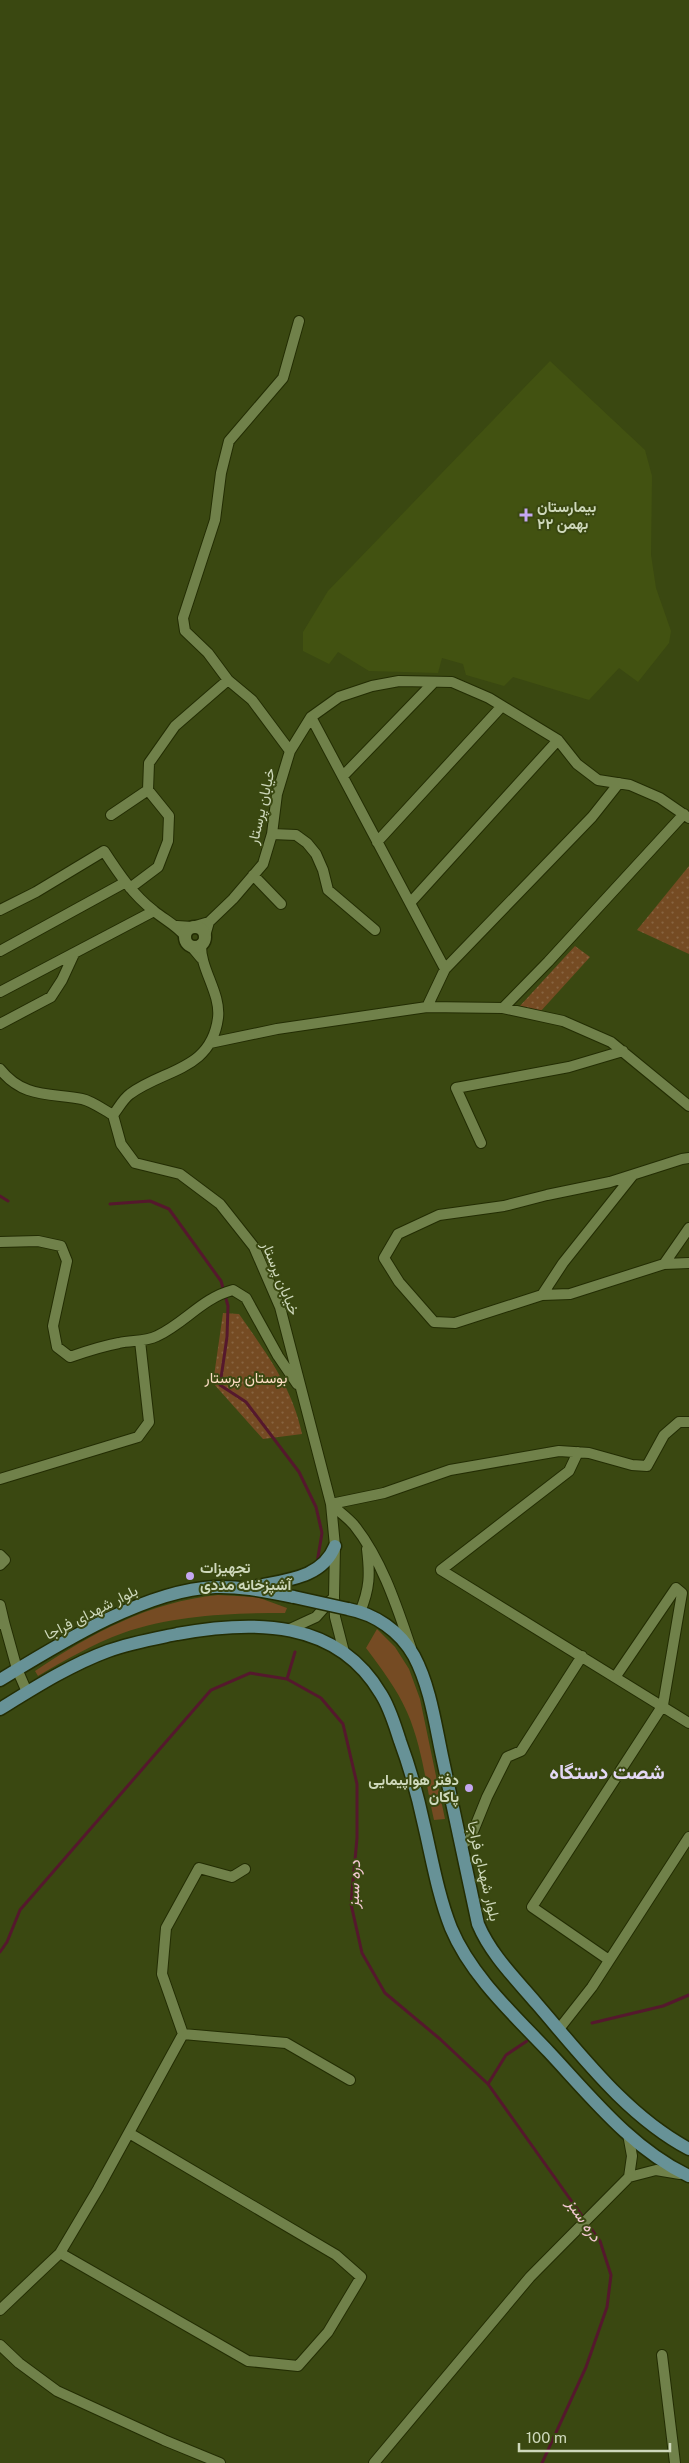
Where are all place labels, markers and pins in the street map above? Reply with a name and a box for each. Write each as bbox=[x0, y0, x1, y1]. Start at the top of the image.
place label: بیمارستان ۲۲ بهمن bbox=[537, 498, 596, 533]
marker: بیمارستان ۲۲ بهمن bbox=[519, 508, 533, 522]
place label: تجهیزات آشپزخانه مددی bbox=[200, 1559, 292, 1595]
marker: تجهیزات آشپزخانه مددی bbox=[184, 1570, 196, 1582]
place label: دفتر هواپیمایی پاکان bbox=[368, 1771, 459, 1807]
marker: دفتر هواپیمایی پاکان bbox=[463, 1782, 475, 1794]

